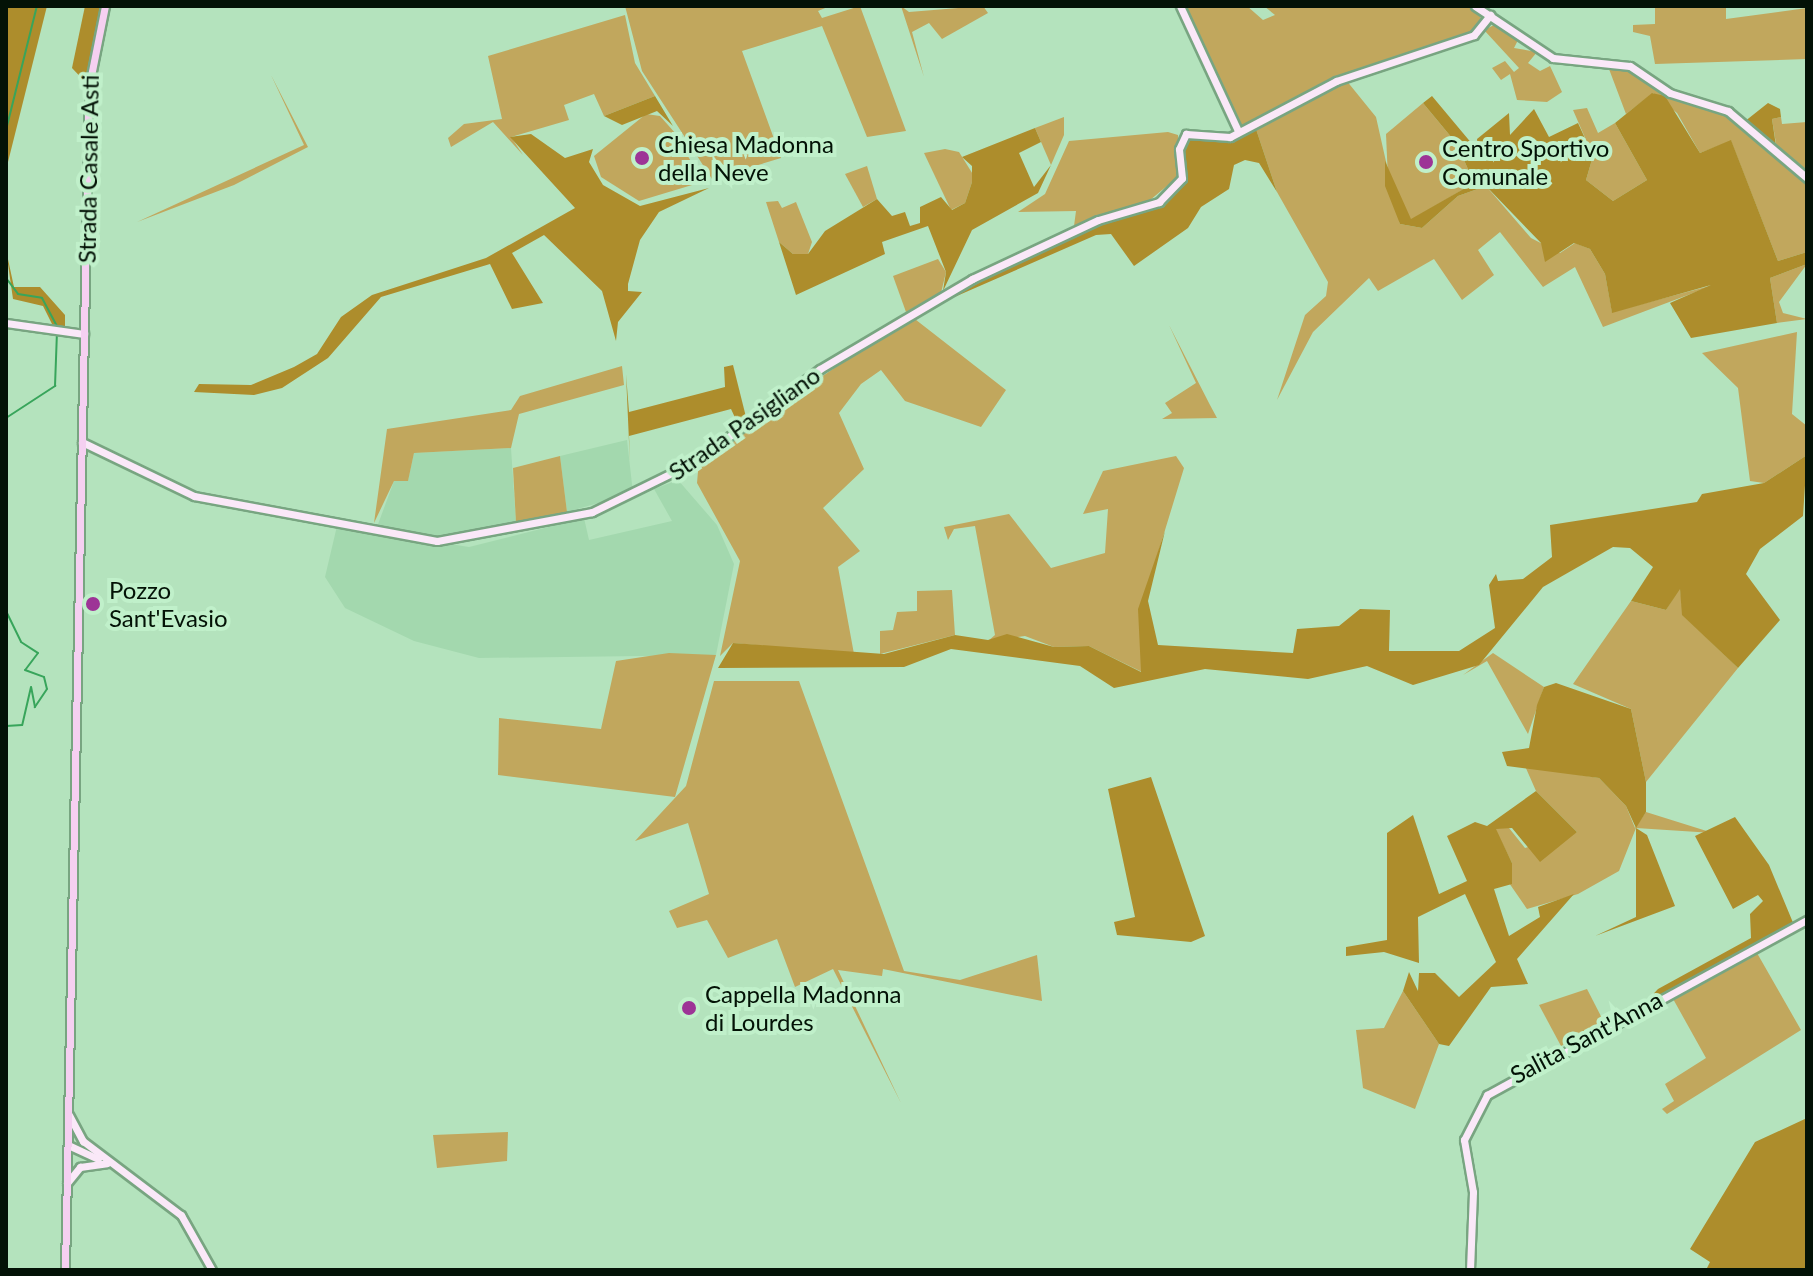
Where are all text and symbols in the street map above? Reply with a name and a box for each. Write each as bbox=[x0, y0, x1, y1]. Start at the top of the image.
street label: Strada Casale Asti bbox=[72, 74, 104, 264]
place label: Chiesa Madonna della Neve bbox=[658, 130, 834, 186]
place label: Centro Sportivo Comunale bbox=[1442, 134, 1609, 190]
marker: Chiesa Madonna della Neve bbox=[633, 149, 651, 167]
marker: Centro Sportivo Comunale bbox=[1417, 153, 1435, 171]
street label: Strada Pasigliano bbox=[663, 360, 825, 486]
place label: Pozzo Sant'Evasio bbox=[109, 576, 228, 632]
marker: Pozzo Sant'Evasio bbox=[84, 595, 102, 613]
place label: Cappella Madonna di Lourdes bbox=[705, 980, 902, 1036]
street label: Salita Sant'Anna bbox=[1505, 985, 1667, 1089]
marker: Cappella Madonna di Lourdes bbox=[680, 999, 698, 1017]

